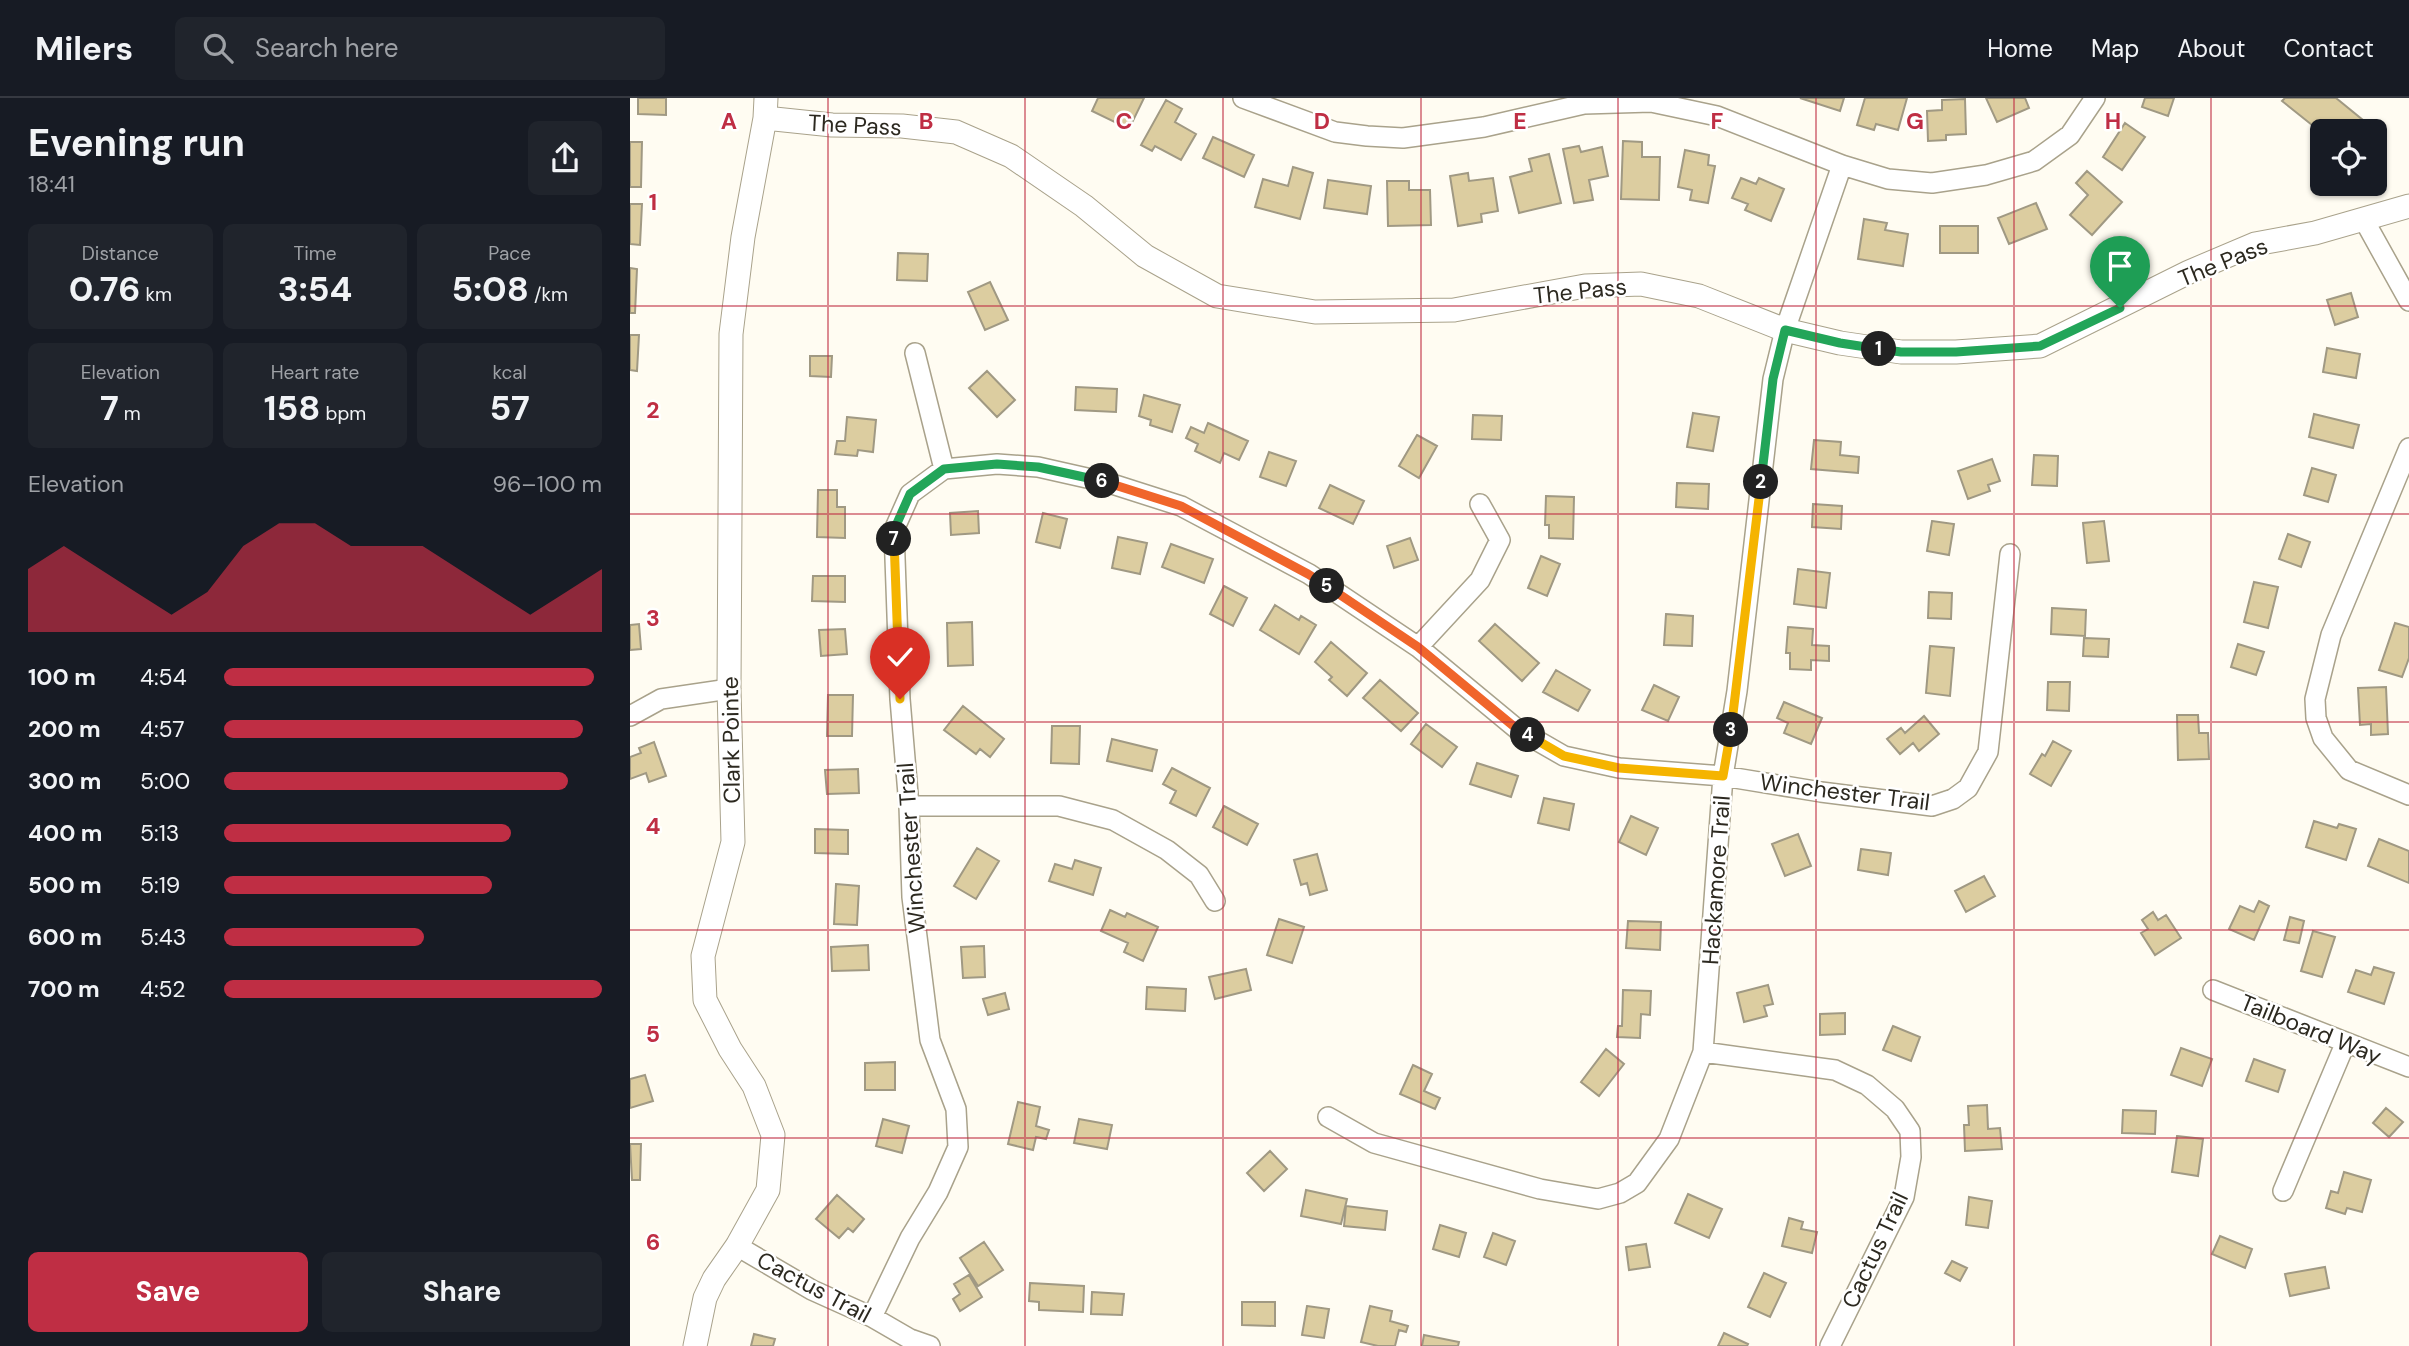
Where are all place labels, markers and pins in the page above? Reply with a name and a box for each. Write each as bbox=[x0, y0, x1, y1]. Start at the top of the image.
pin bbox=[2090, 236, 2150, 308]
pin: 1 bbox=[1862, 331, 1896, 366]
pin: 6 bbox=[1084, 464, 1120, 498]
pin: 2 bbox=[1744, 464, 1778, 500]
pin: 7 bbox=[876, 522, 912, 556]
pin: 5 bbox=[1310, 568, 1344, 603]
pin bbox=[870, 627, 930, 699]
pin: 3 bbox=[1714, 712, 1748, 748]
pin: 4 bbox=[1510, 718, 1546, 752]

